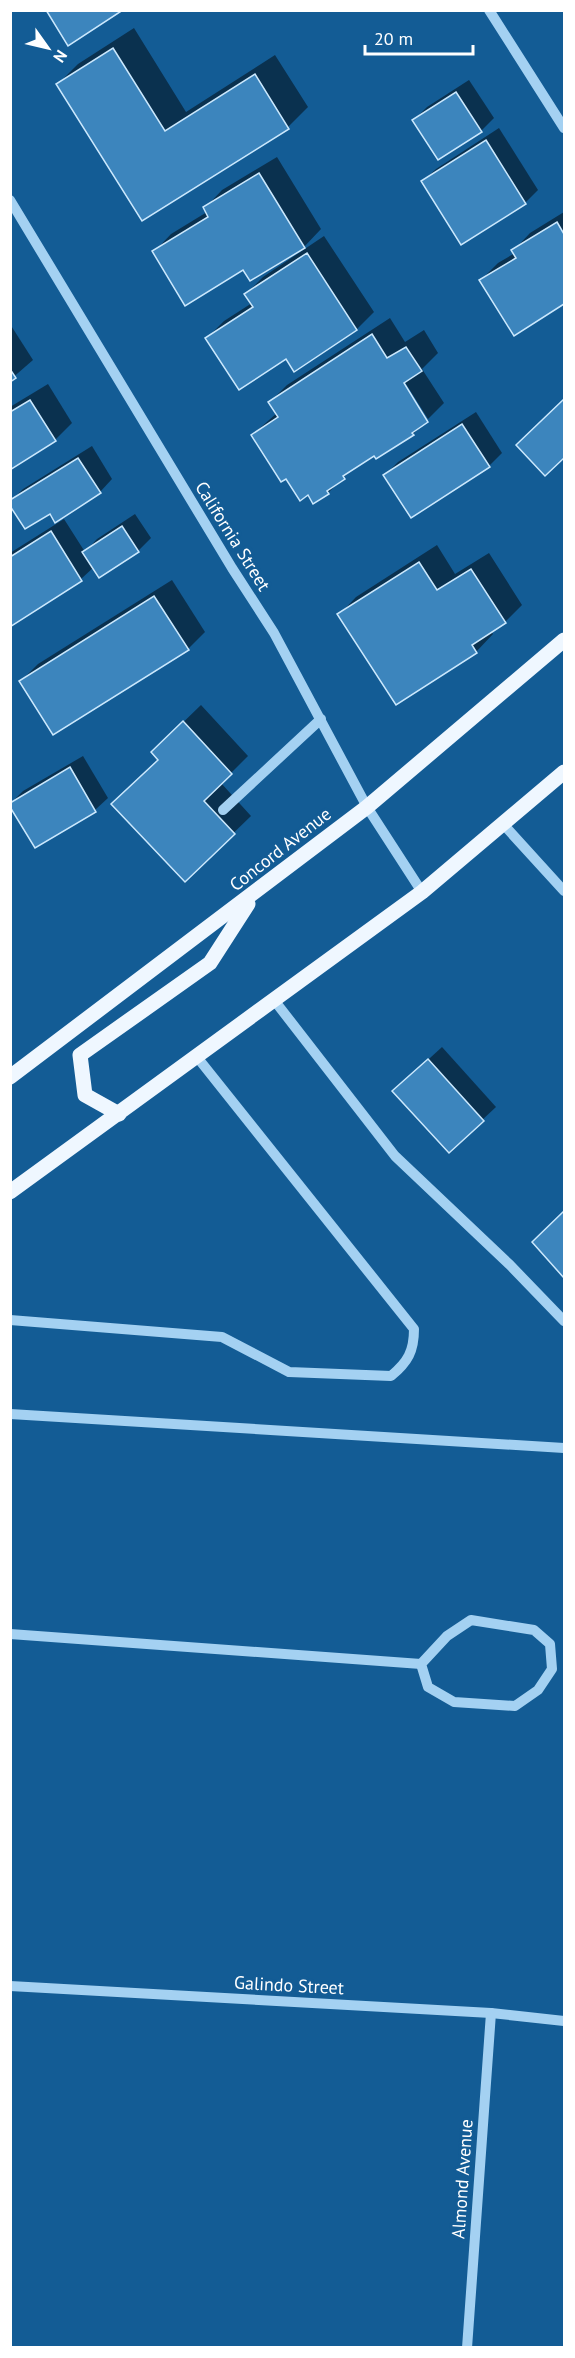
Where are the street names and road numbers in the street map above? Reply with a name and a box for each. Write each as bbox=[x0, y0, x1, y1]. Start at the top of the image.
street label: California Street bbox=[190, 477, 276, 595]
street label: Concord Avenue bbox=[225, 802, 335, 896]
street label: Galindo Street bbox=[233, 1971, 345, 1999]
street label: Almond Avenue bbox=[446, 2118, 478, 2240]

